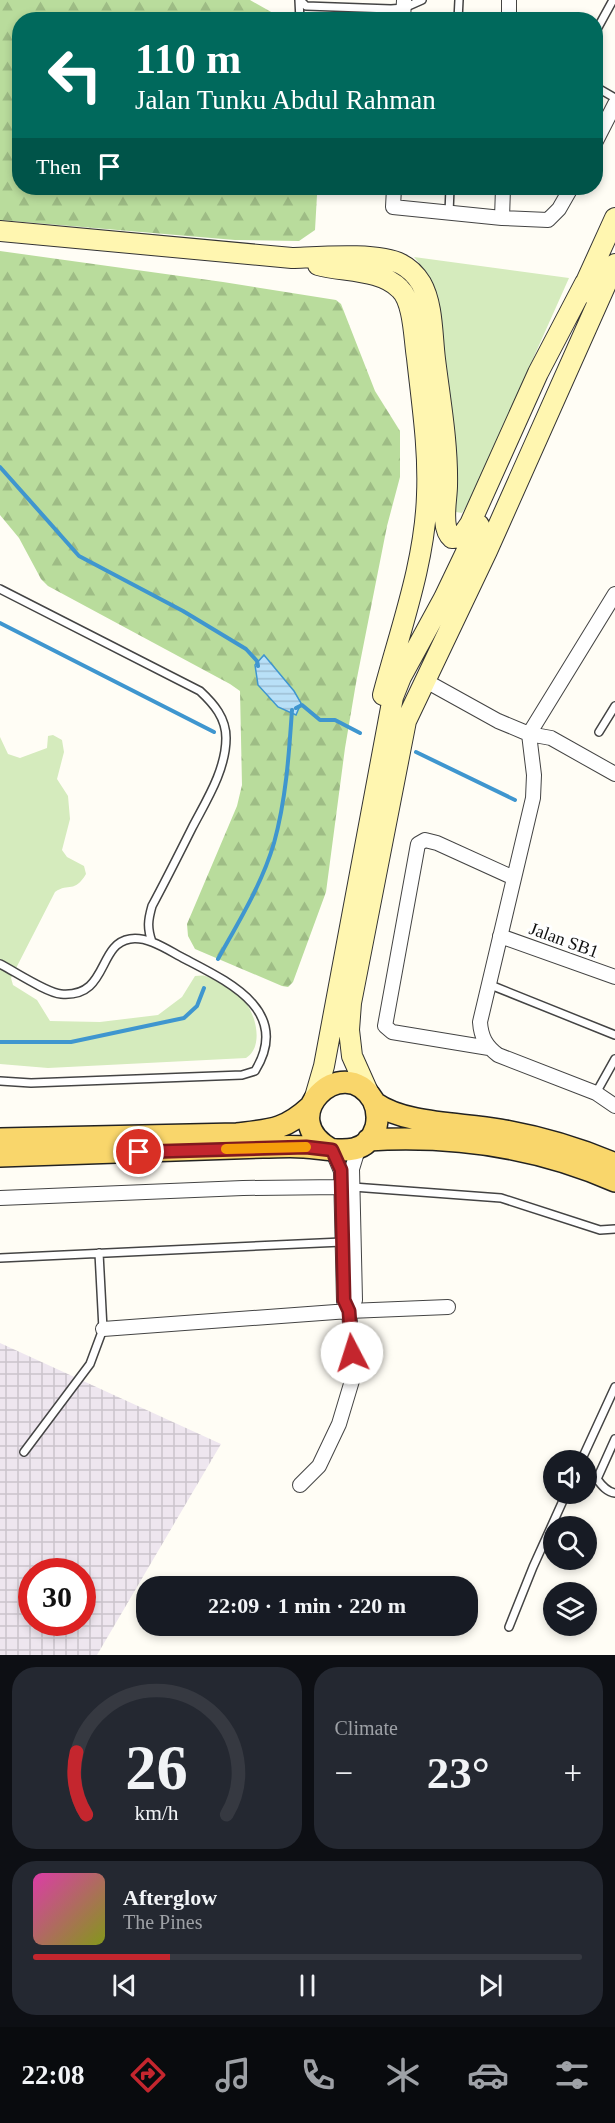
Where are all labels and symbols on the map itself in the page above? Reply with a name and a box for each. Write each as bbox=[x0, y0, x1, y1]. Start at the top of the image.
street label: Jalan SB1 bbox=[527, 918, 601, 962]
pin bbox=[113, 1126, 164, 1177]
position arrow bbox=[320, 1321, 384, 1385]
speed limit sign: 30 bbox=[18, 1558, 96, 1636]

